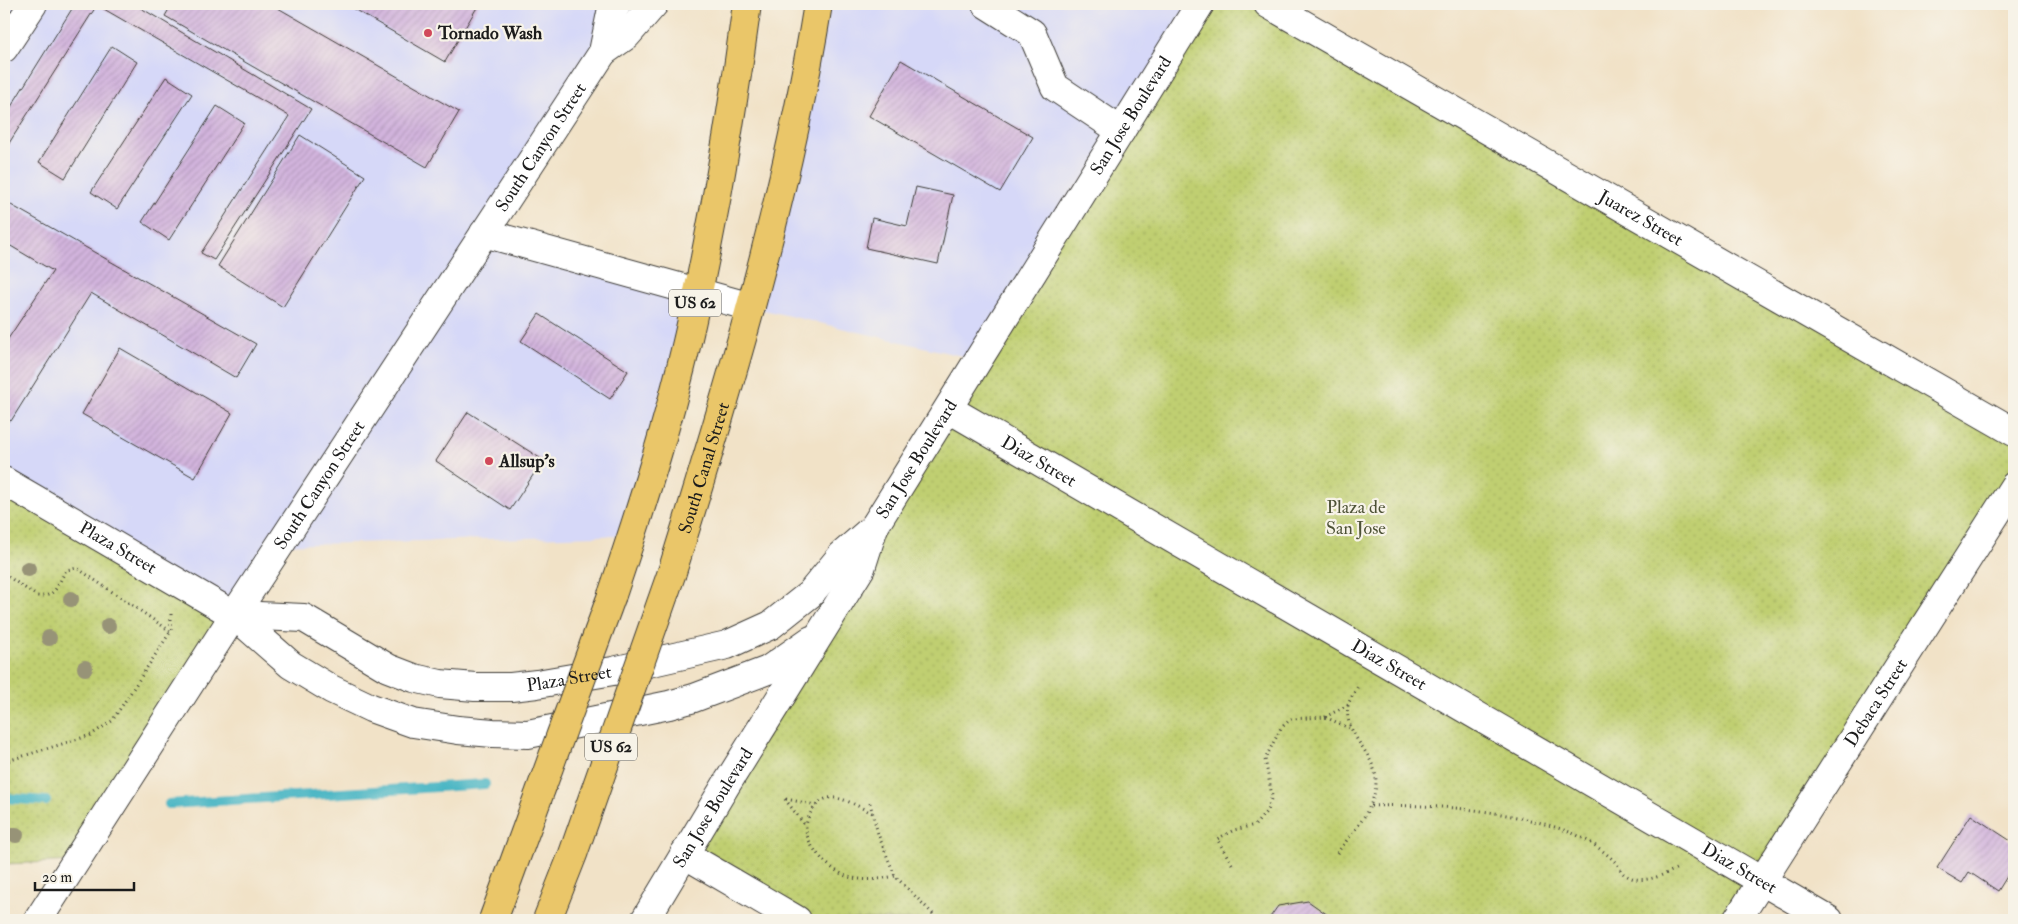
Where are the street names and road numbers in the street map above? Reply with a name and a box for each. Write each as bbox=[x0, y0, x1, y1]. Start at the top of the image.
street label: San Jose Boulevard bbox=[1085, 51, 1176, 179]
street label: South Canyon Street bbox=[490, 78, 591, 216]
street label: Juarez Street bbox=[1594, 184, 1688, 251]
road number: US 62 bbox=[669, 290, 721, 316]
street label: San Jose Boulevard bbox=[871, 395, 962, 523]
street label: South Canal Street bbox=[673, 399, 735, 536]
street label: South Canyon Street bbox=[269, 416, 370, 554]
street label: Diaz Street bbox=[997, 430, 1081, 492]
street label: Plaza Street bbox=[75, 516, 161, 579]
street label: Diaz Street bbox=[1348, 634, 1431, 695]
street label: Debaca Street bbox=[1839, 654, 1913, 751]
street label: Plaza Street bbox=[525, 660, 613, 697]
road number: US 62 bbox=[585, 734, 637, 760]
street label: San Jose Boulevard bbox=[668, 743, 758, 872]
street label: Diaz Street bbox=[1698, 837, 1781, 899]

